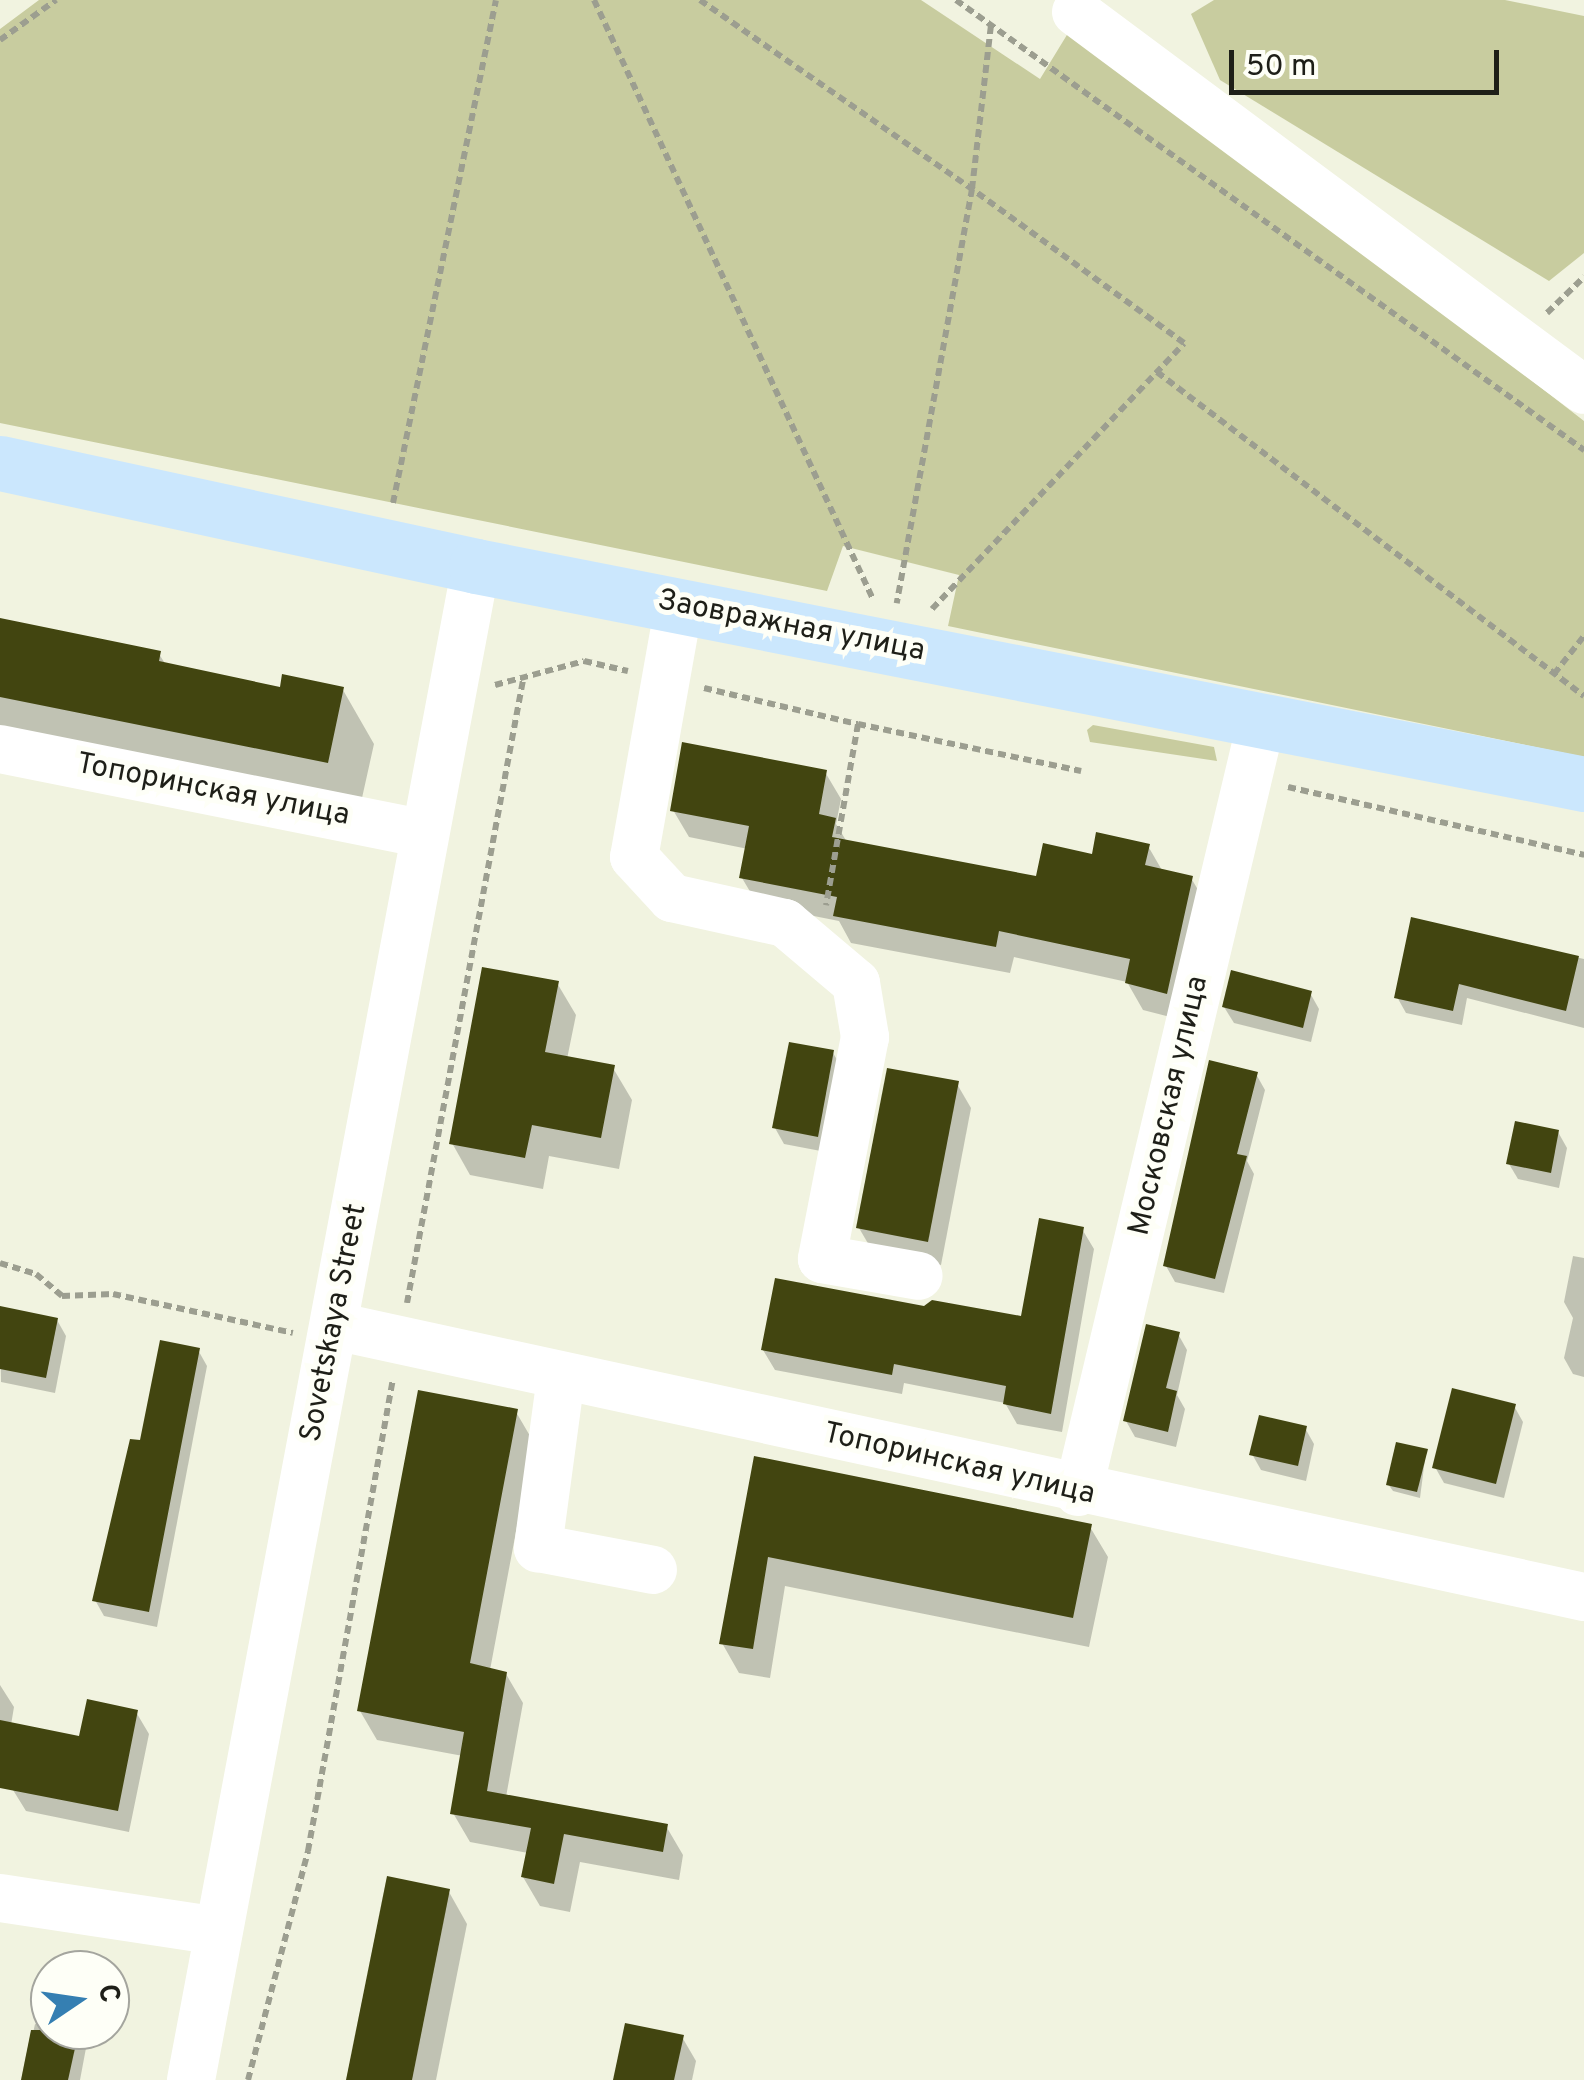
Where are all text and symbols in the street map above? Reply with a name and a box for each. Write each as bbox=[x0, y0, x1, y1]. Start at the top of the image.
scale bar bbox=[1234, 30, 1504, 92]
text: 50 m bbox=[1246, 49, 1316, 86]
street label: Заовражная улица bbox=[654, 583, 928, 671]
street label: Топоринская улица bbox=[73, 747, 353, 835]
street label: Московская улица bbox=[1123, 973, 1217, 1239]
street label: Sovetskaya Street bbox=[294, 1201, 376, 1445]
street label: Топоринская улица bbox=[820, 1416, 1098, 1514]
north arrow bbox=[30, 1950, 130, 2050]
text: С bbox=[88, 1981, 127, 2006]

